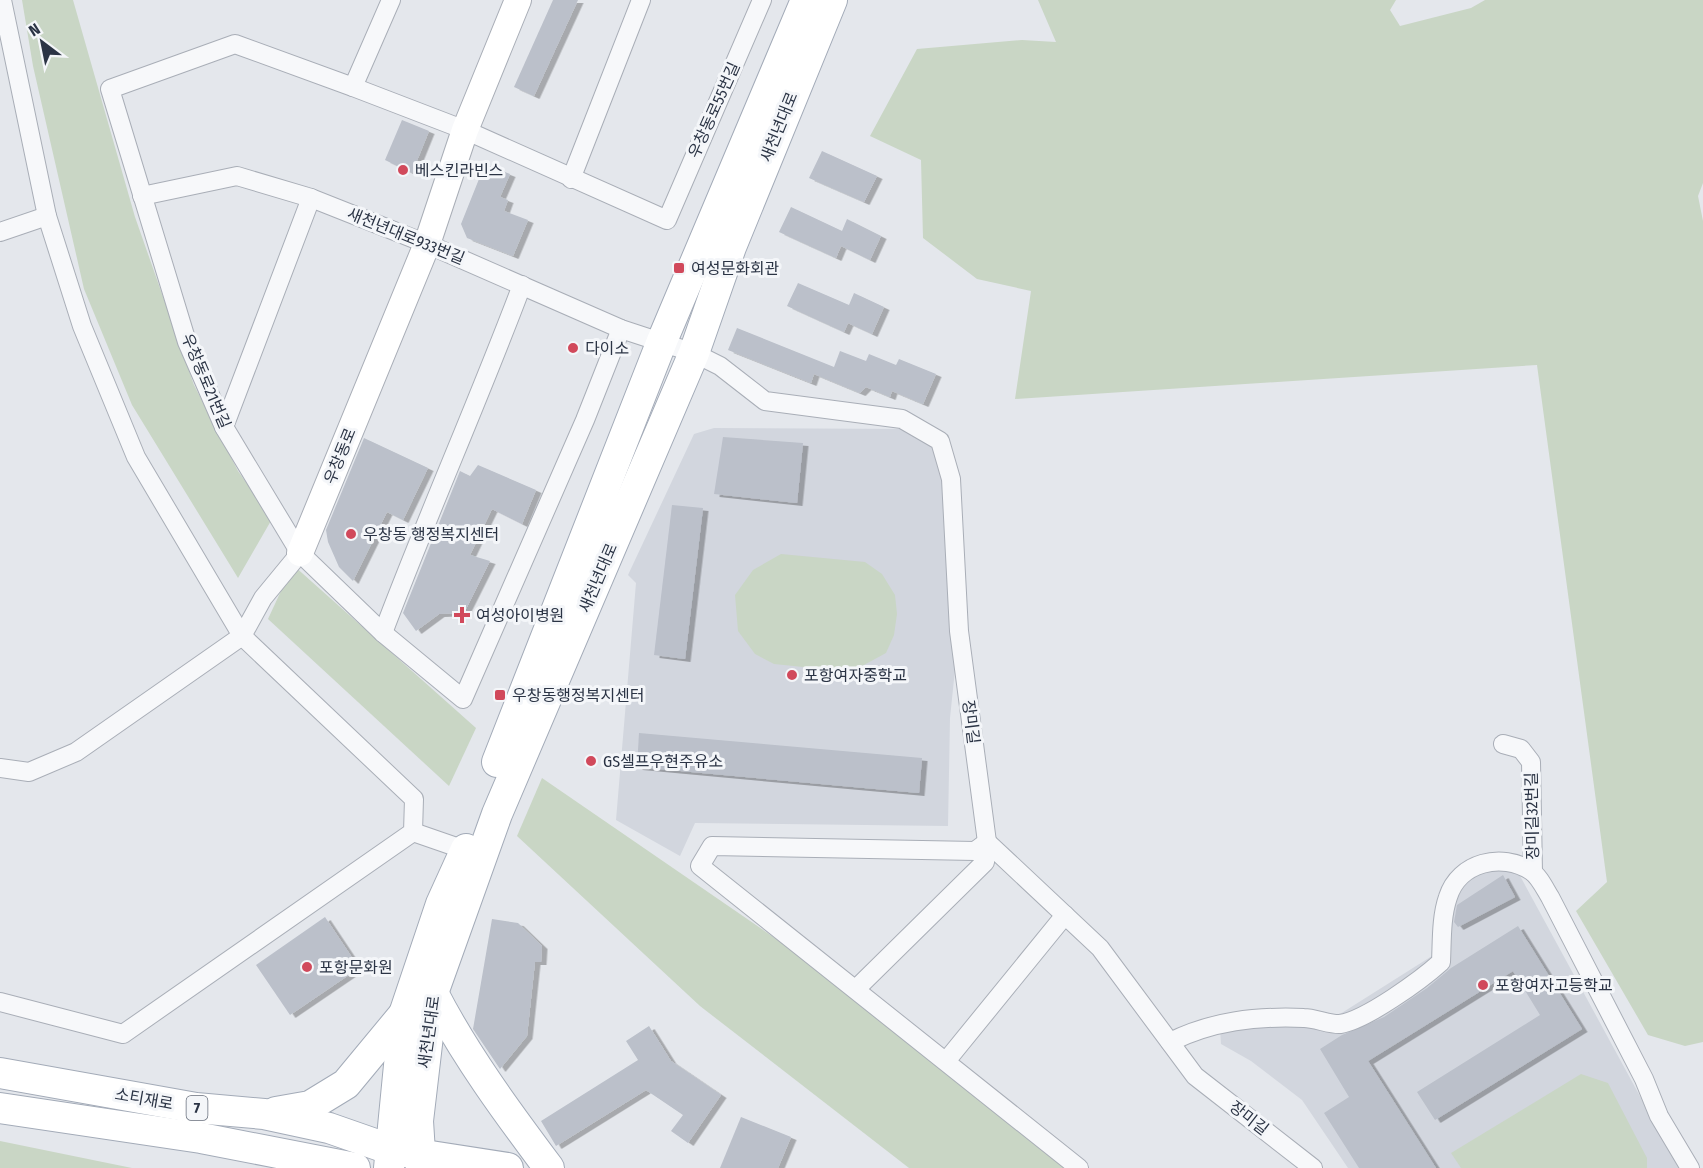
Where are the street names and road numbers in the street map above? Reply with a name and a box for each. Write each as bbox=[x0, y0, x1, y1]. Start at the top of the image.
street label: 우창동로55번길 bbox=[684, 59, 744, 161]
street label: 새천년대로 bbox=[756, 89, 802, 165]
street label: 새천년대로933번길 bbox=[345, 204, 467, 268]
street label: 우창동로21번길 bbox=[177, 331, 235, 431]
street label: 우창동로 bbox=[320, 425, 360, 487]
street label: 새천년대로 bbox=[575, 540, 621, 616]
street label: 장미길 bbox=[959, 699, 983, 745]
street label: 장미길32번길 bbox=[1522, 772, 1542, 860]
street label: 새천년대로 bbox=[414, 994, 444, 1070]
street label: 소티재로 bbox=[113, 1085, 175, 1114]
road number: 7 bbox=[186, 1096, 208, 1120]
street label: 장미길 bbox=[1226, 1097, 1272, 1139]

